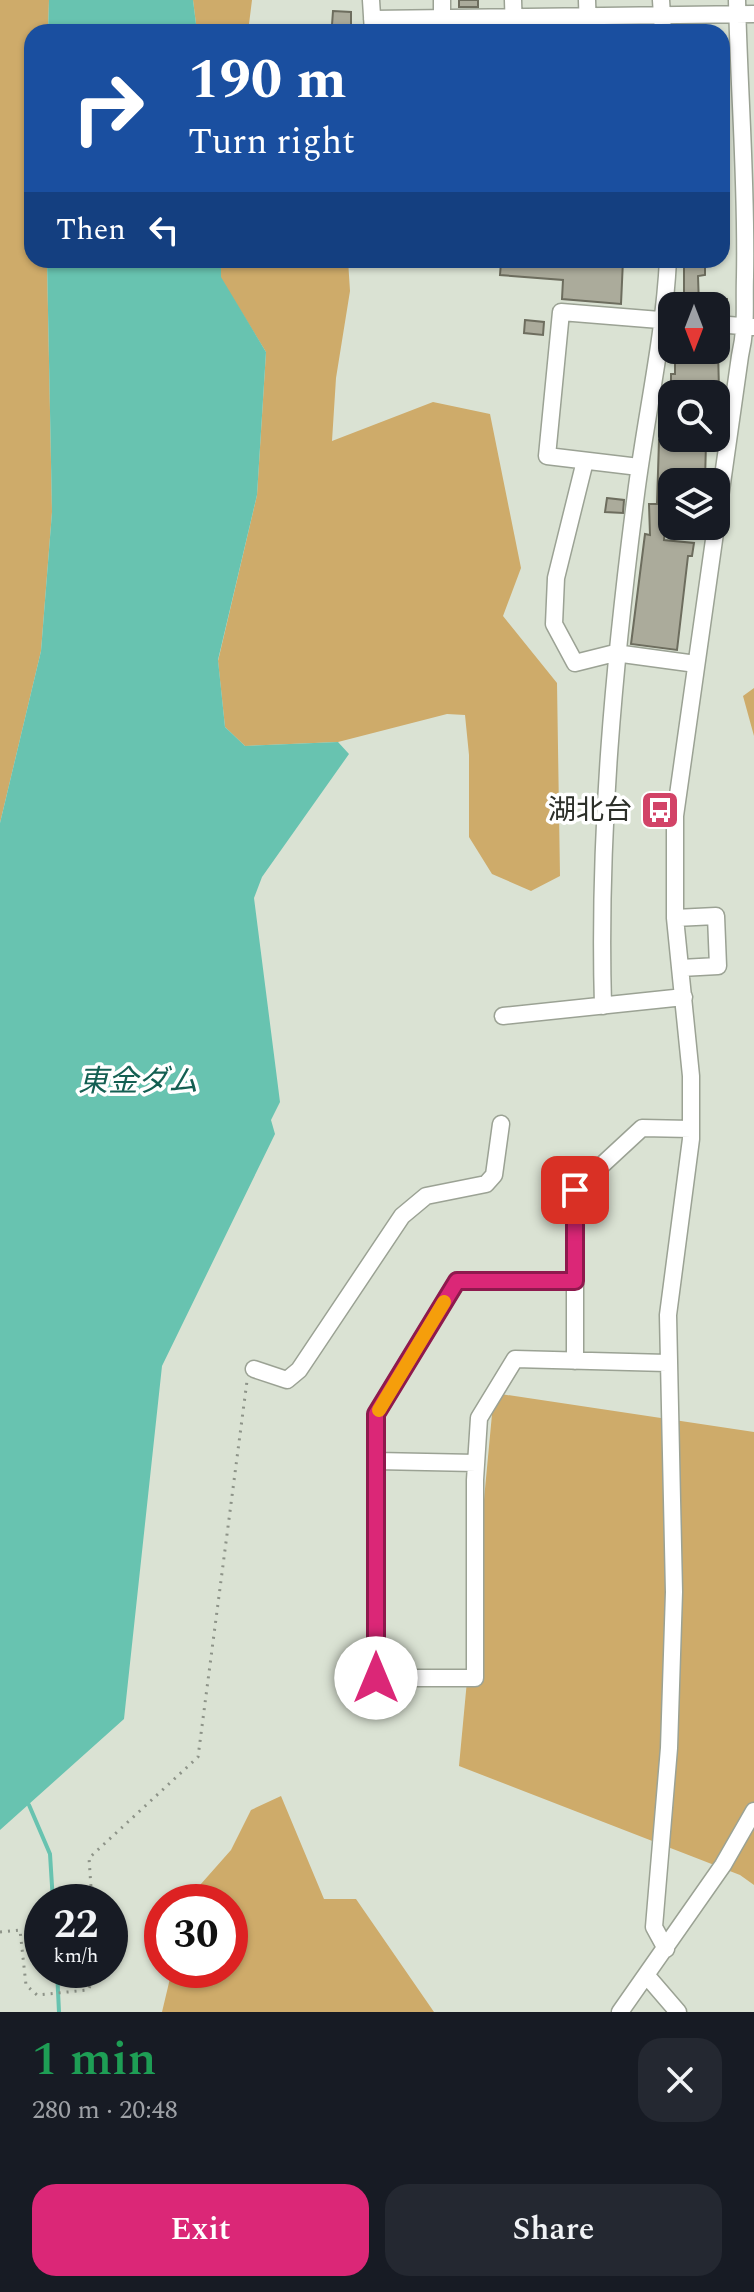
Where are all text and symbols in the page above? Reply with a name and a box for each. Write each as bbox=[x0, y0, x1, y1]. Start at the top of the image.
text: 190 m bbox=[188, 38, 347, 123]
icon: right bbox=[56, 56, 160, 160]
text: Turn right bbox=[188, 115, 355, 170]
text: Then bbox=[56, 207, 126, 253]
icon: left bbox=[142, 208, 186, 252]
north arrow bbox=[658, 292, 730, 364]
map controls bbox=[658, 292, 730, 540]
button: search bbox=[658, 380, 730, 452]
button: layers bbox=[658, 468, 730, 540]
place label: 湖北台 bbox=[548, 789, 632, 832]
bus stop icon: 湖北台 bbox=[639, 789, 681, 831]
water label: 東金ダム bbox=[78, 1059, 198, 1105]
pin bbox=[541, 1156, 609, 1224]
icon: arrive bbox=[553, 1168, 597, 1212]
position arrow bbox=[334, 1636, 418, 1720]
speed limit sign: 30 bbox=[144, 1884, 248, 1988]
text: 22 bbox=[54, 1895, 98, 1956]
text: km/h bbox=[54, 1941, 99, 1971]
text: 1 min bbox=[32, 2023, 157, 2096]
button: close bbox=[638, 2038, 722, 2122]
text: 280 m · 20:48 bbox=[32, 2090, 178, 2130]
button: Exit bbox=[32, 2184, 369, 2276]
button: Share bbox=[385, 2184, 722, 2276]

